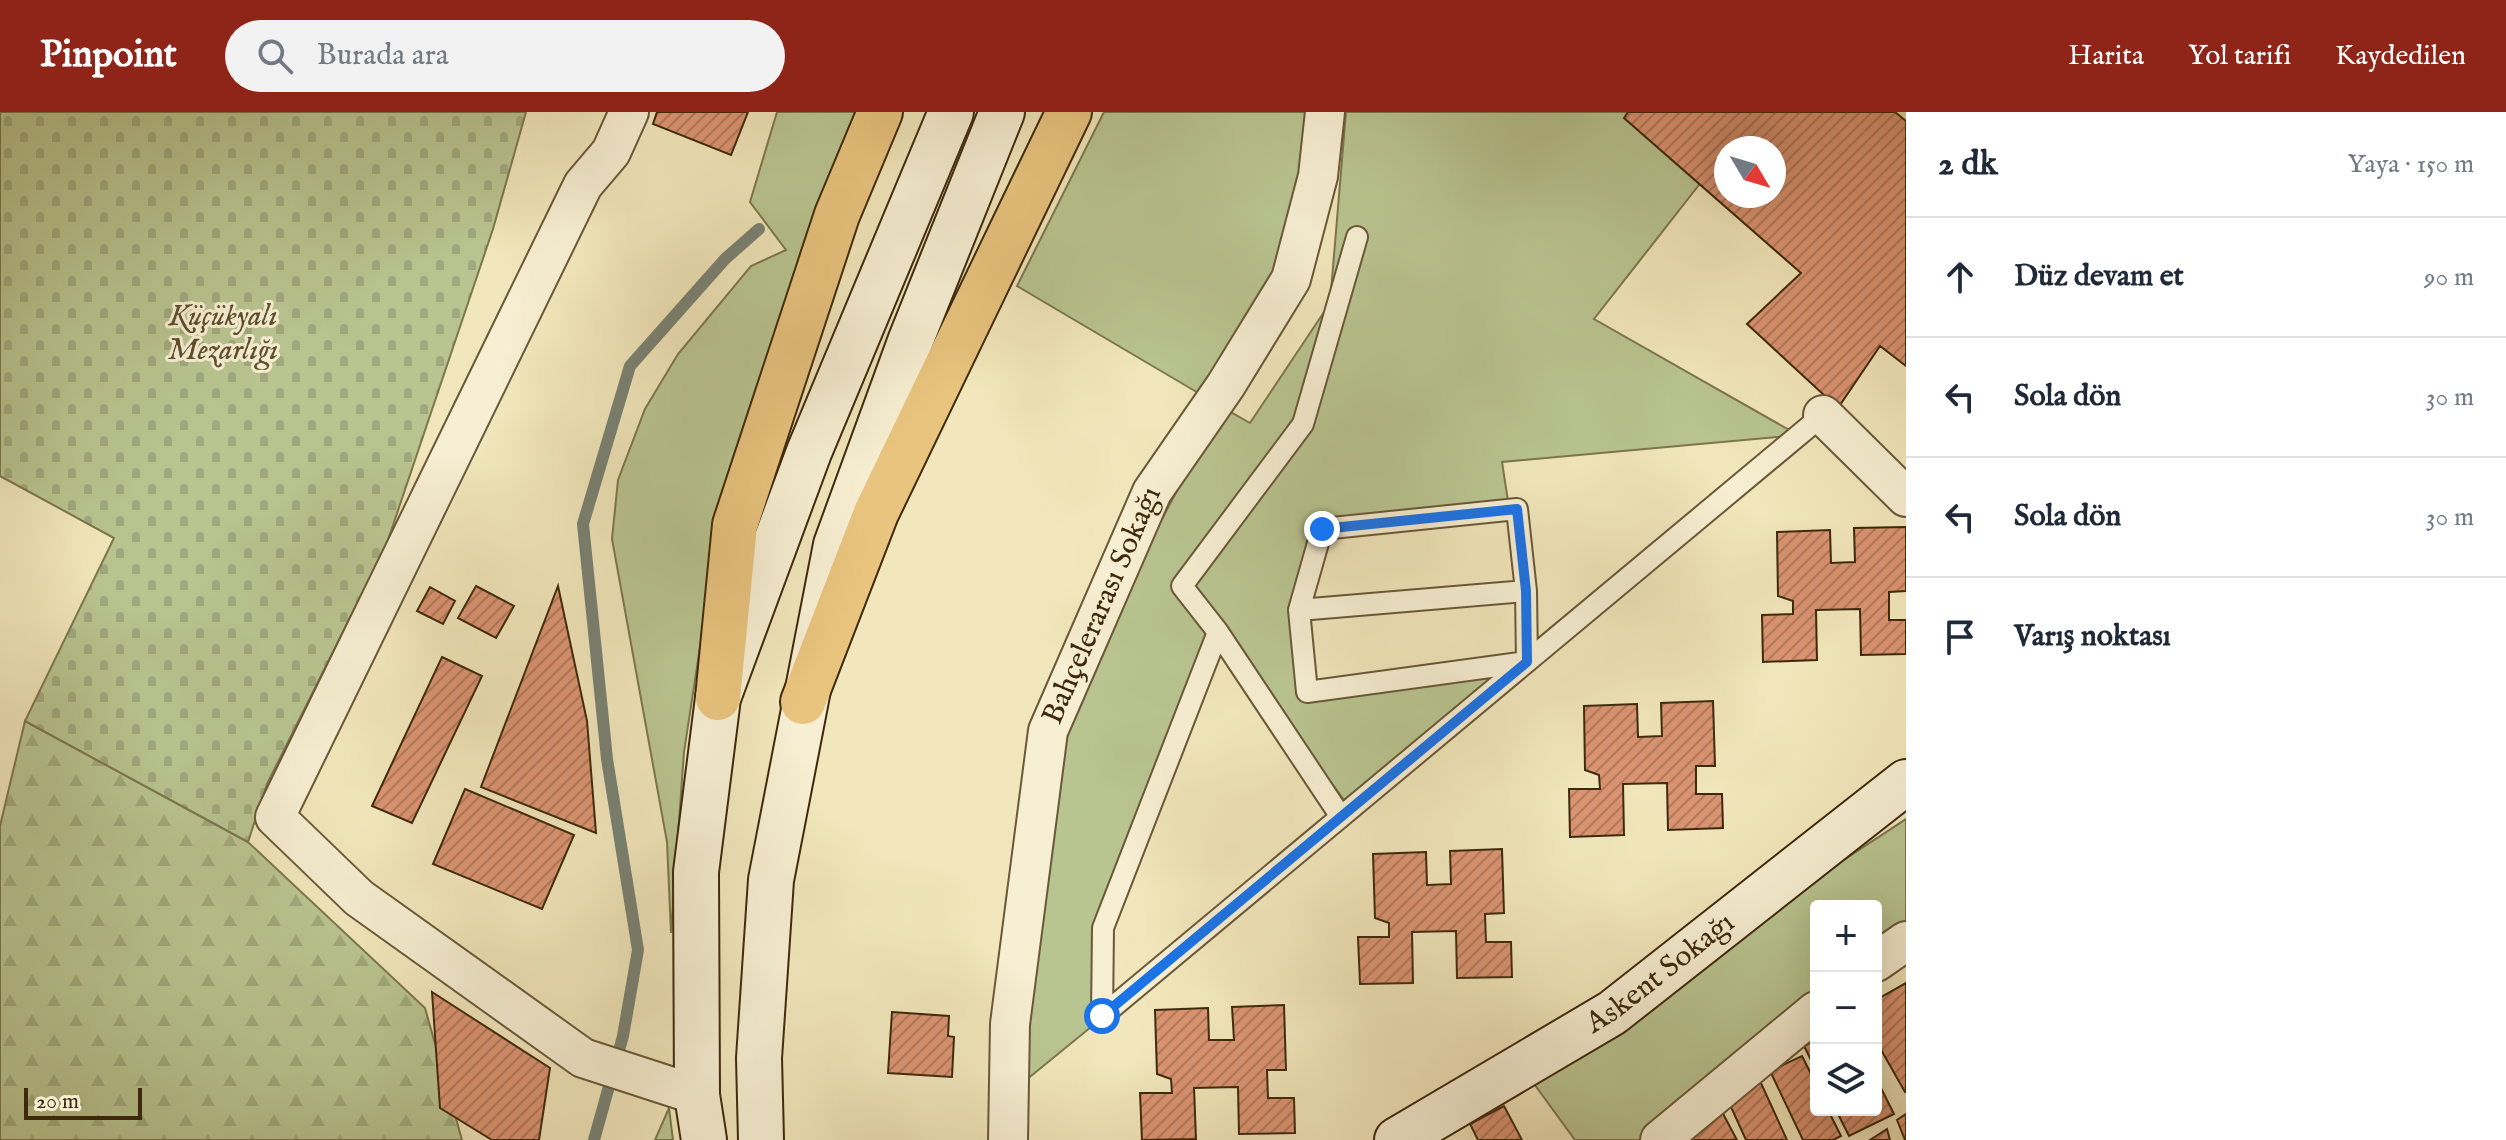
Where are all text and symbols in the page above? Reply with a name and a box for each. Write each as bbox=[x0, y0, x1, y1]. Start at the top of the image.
search box bbox=[225, 20, 785, 92]
text: Pinpoint bbox=[40, 32, 177, 80]
icon: search bbox=[253, 34, 297, 78]
text: Burada ara bbox=[317, 37, 449, 75]
text: Harita bbox=[2068, 39, 2144, 74]
text: Yol tarifi bbox=[2188, 39, 2291, 74]
text: Kaydedilen bbox=[2335, 39, 2466, 74]
north arrow bbox=[1714, 136, 1786, 208]
text: 2 dk bbox=[1938, 143, 1998, 186]
text: Yaya · 150 m bbox=[2348, 148, 2474, 181]
icon: ahead bbox=[1938, 255, 1982, 299]
text: Düz devam et bbox=[2014, 258, 2184, 296]
text: 90 m bbox=[2424, 261, 2474, 294]
park label: Küçükyalı Mezarlığı bbox=[168, 298, 278, 370]
icon: left bbox=[1938, 375, 1982, 419]
text: Sola dön bbox=[2014, 378, 2121, 416]
text: 30 m bbox=[2426, 381, 2474, 414]
street label: Bahçelerarası Sokağı bbox=[1034, 481, 1171, 730]
icon: left bbox=[1938, 495, 1982, 539]
text: Sola dön bbox=[2014, 498, 2121, 536]
text: 30 m bbox=[2426, 501, 2474, 534]
route end bbox=[1304, 511, 1340, 547]
icon: arrive bbox=[1938, 615, 1982, 659]
text: Varış noktası bbox=[2014, 618, 2171, 656]
map controls bbox=[1810, 900, 1882, 1116]
button: + bbox=[1810, 900, 1882, 972]
street label: Askent Sokağı bbox=[1578, 905, 1743, 1043]
button: − bbox=[1810, 972, 1882, 1044]
route start bbox=[1084, 998, 1120, 1034]
button: layers bbox=[1810, 1044, 1882, 1116]
scale bar bbox=[24, 1084, 142, 1120]
text: 20 m bbox=[36, 1088, 79, 1116]

